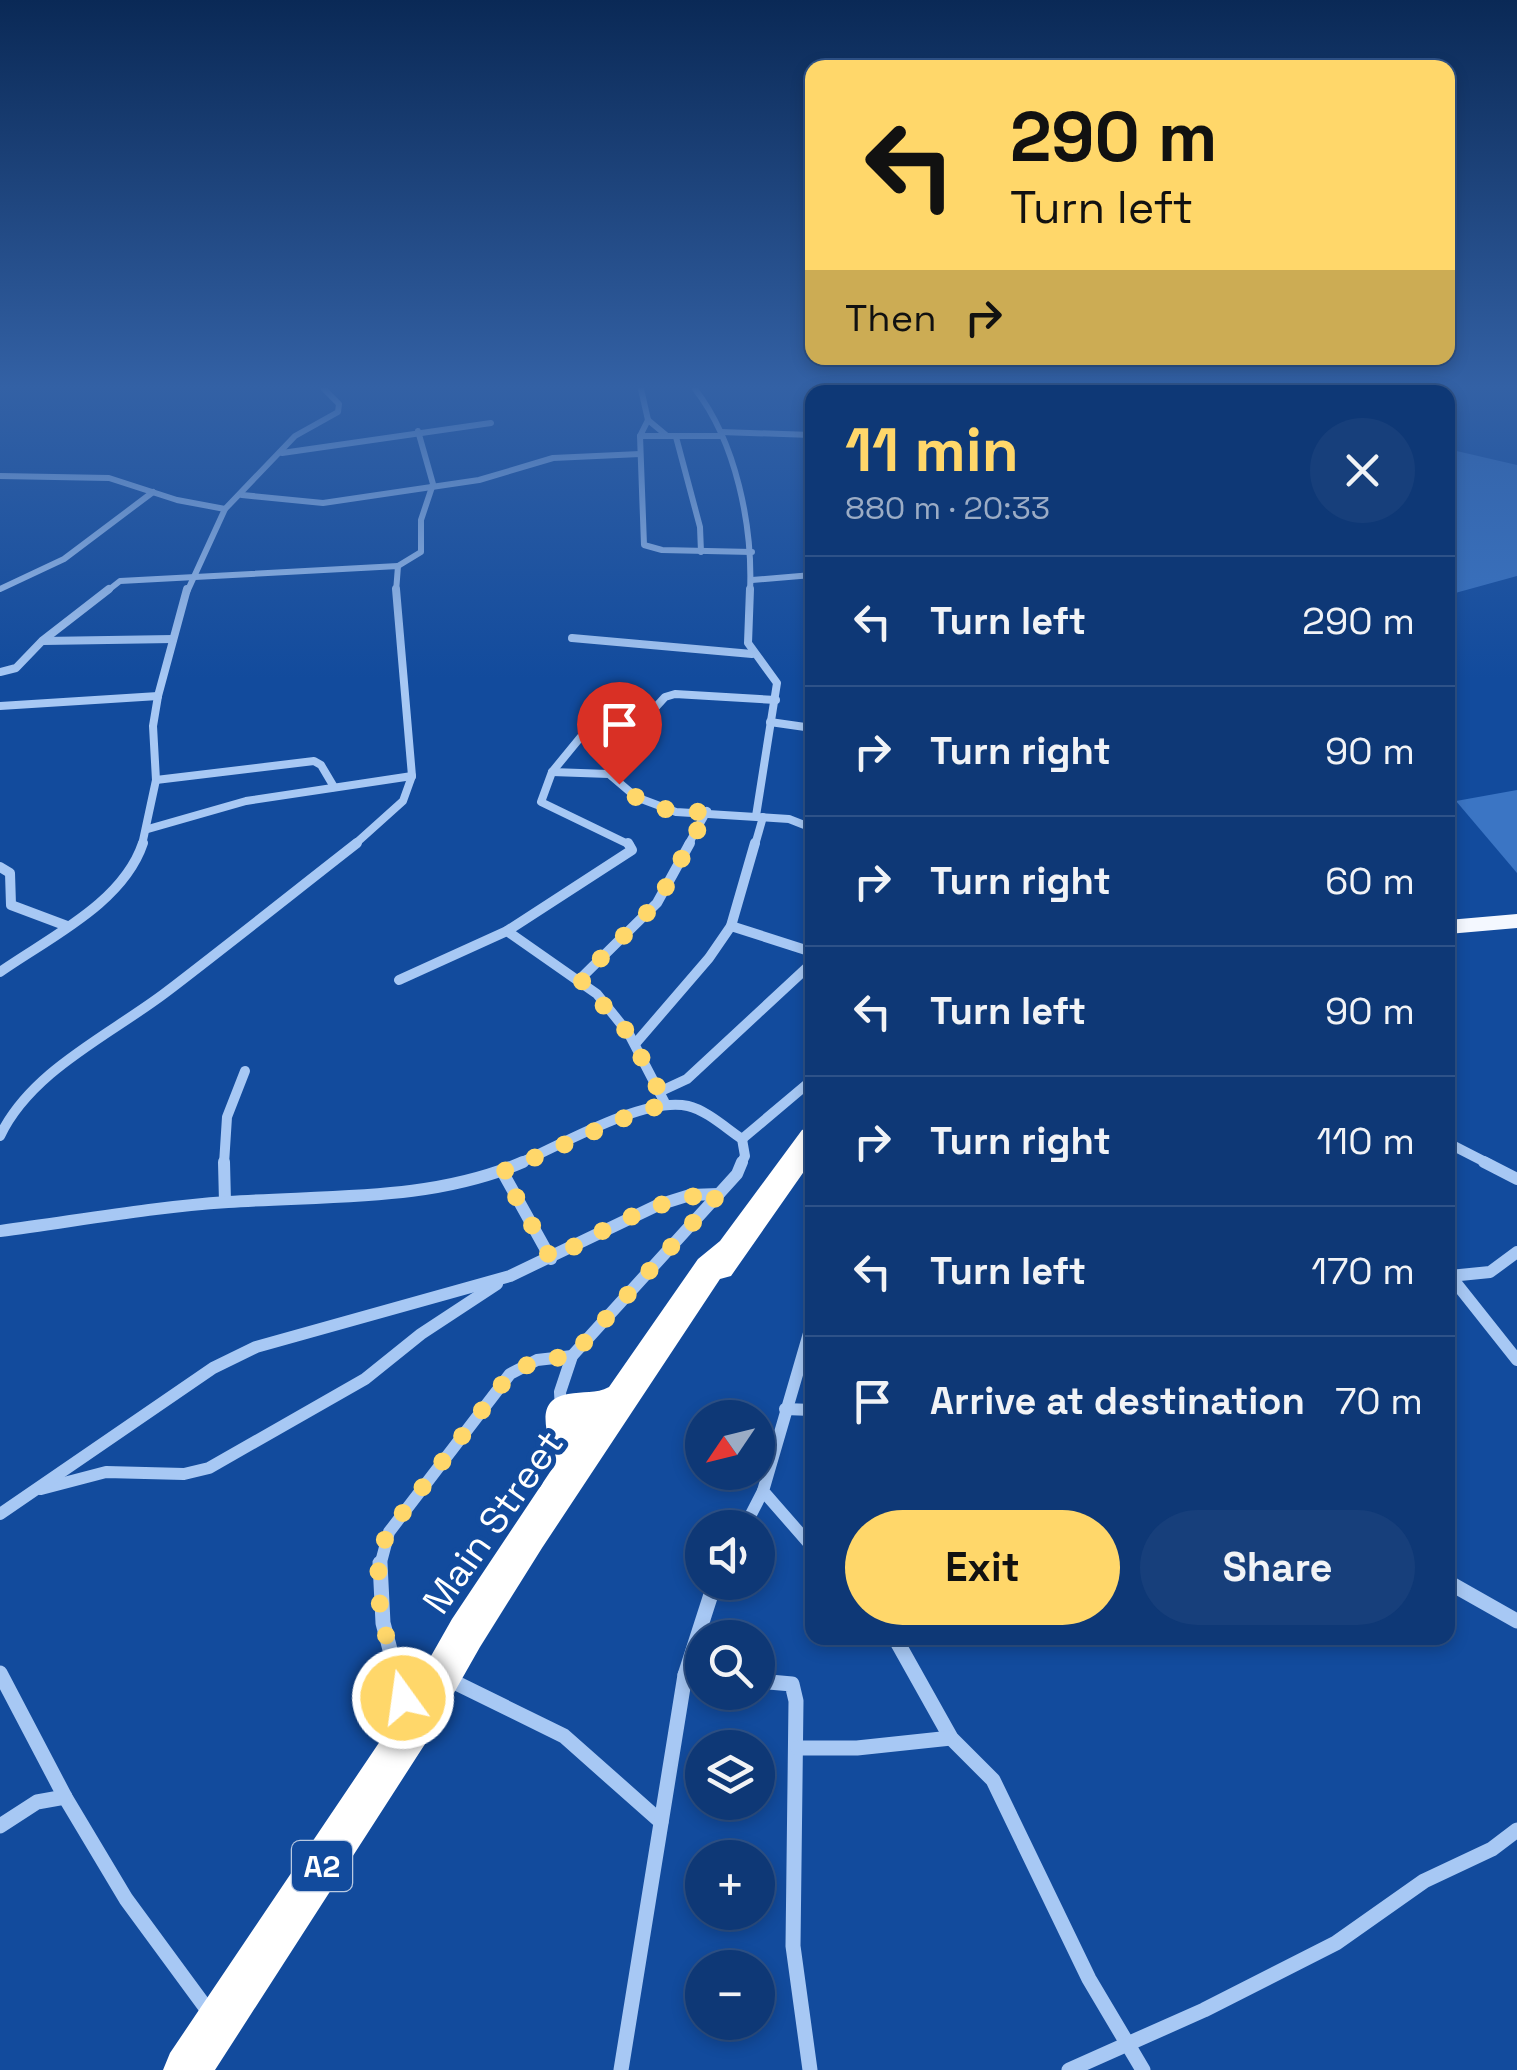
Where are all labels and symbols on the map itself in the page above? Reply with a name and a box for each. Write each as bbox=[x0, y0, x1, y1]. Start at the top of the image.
pin bbox=[577, 682, 662, 785]
north arrow bbox=[685, 1400, 775, 1490]
street label: Main Street bbox=[412, 1421, 574, 1623]
position arrow bbox=[351, 1646, 455, 1750]
road number: A2 bbox=[292, 1841, 352, 1891]

